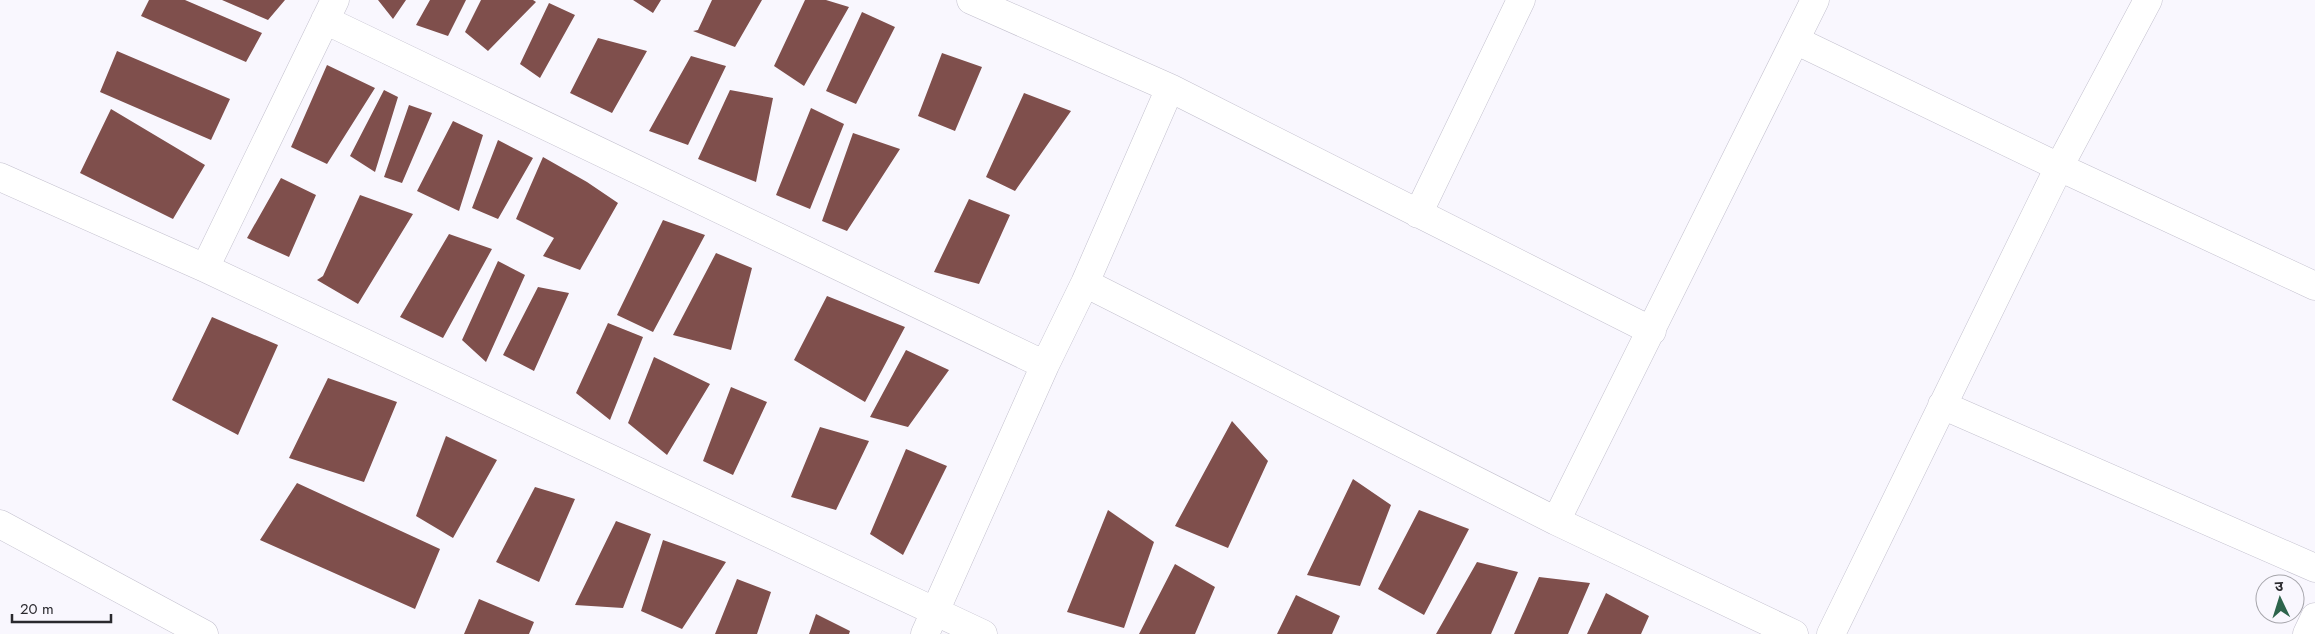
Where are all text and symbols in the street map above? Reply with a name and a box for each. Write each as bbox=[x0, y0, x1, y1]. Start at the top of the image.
north arrow bbox=[2255, 574, 2305, 624]
text: उ bbox=[2274, 576, 2285, 596]
scale bar bbox=[12, 592, 111, 624]
text: 20 m bbox=[20, 598, 54, 620]

